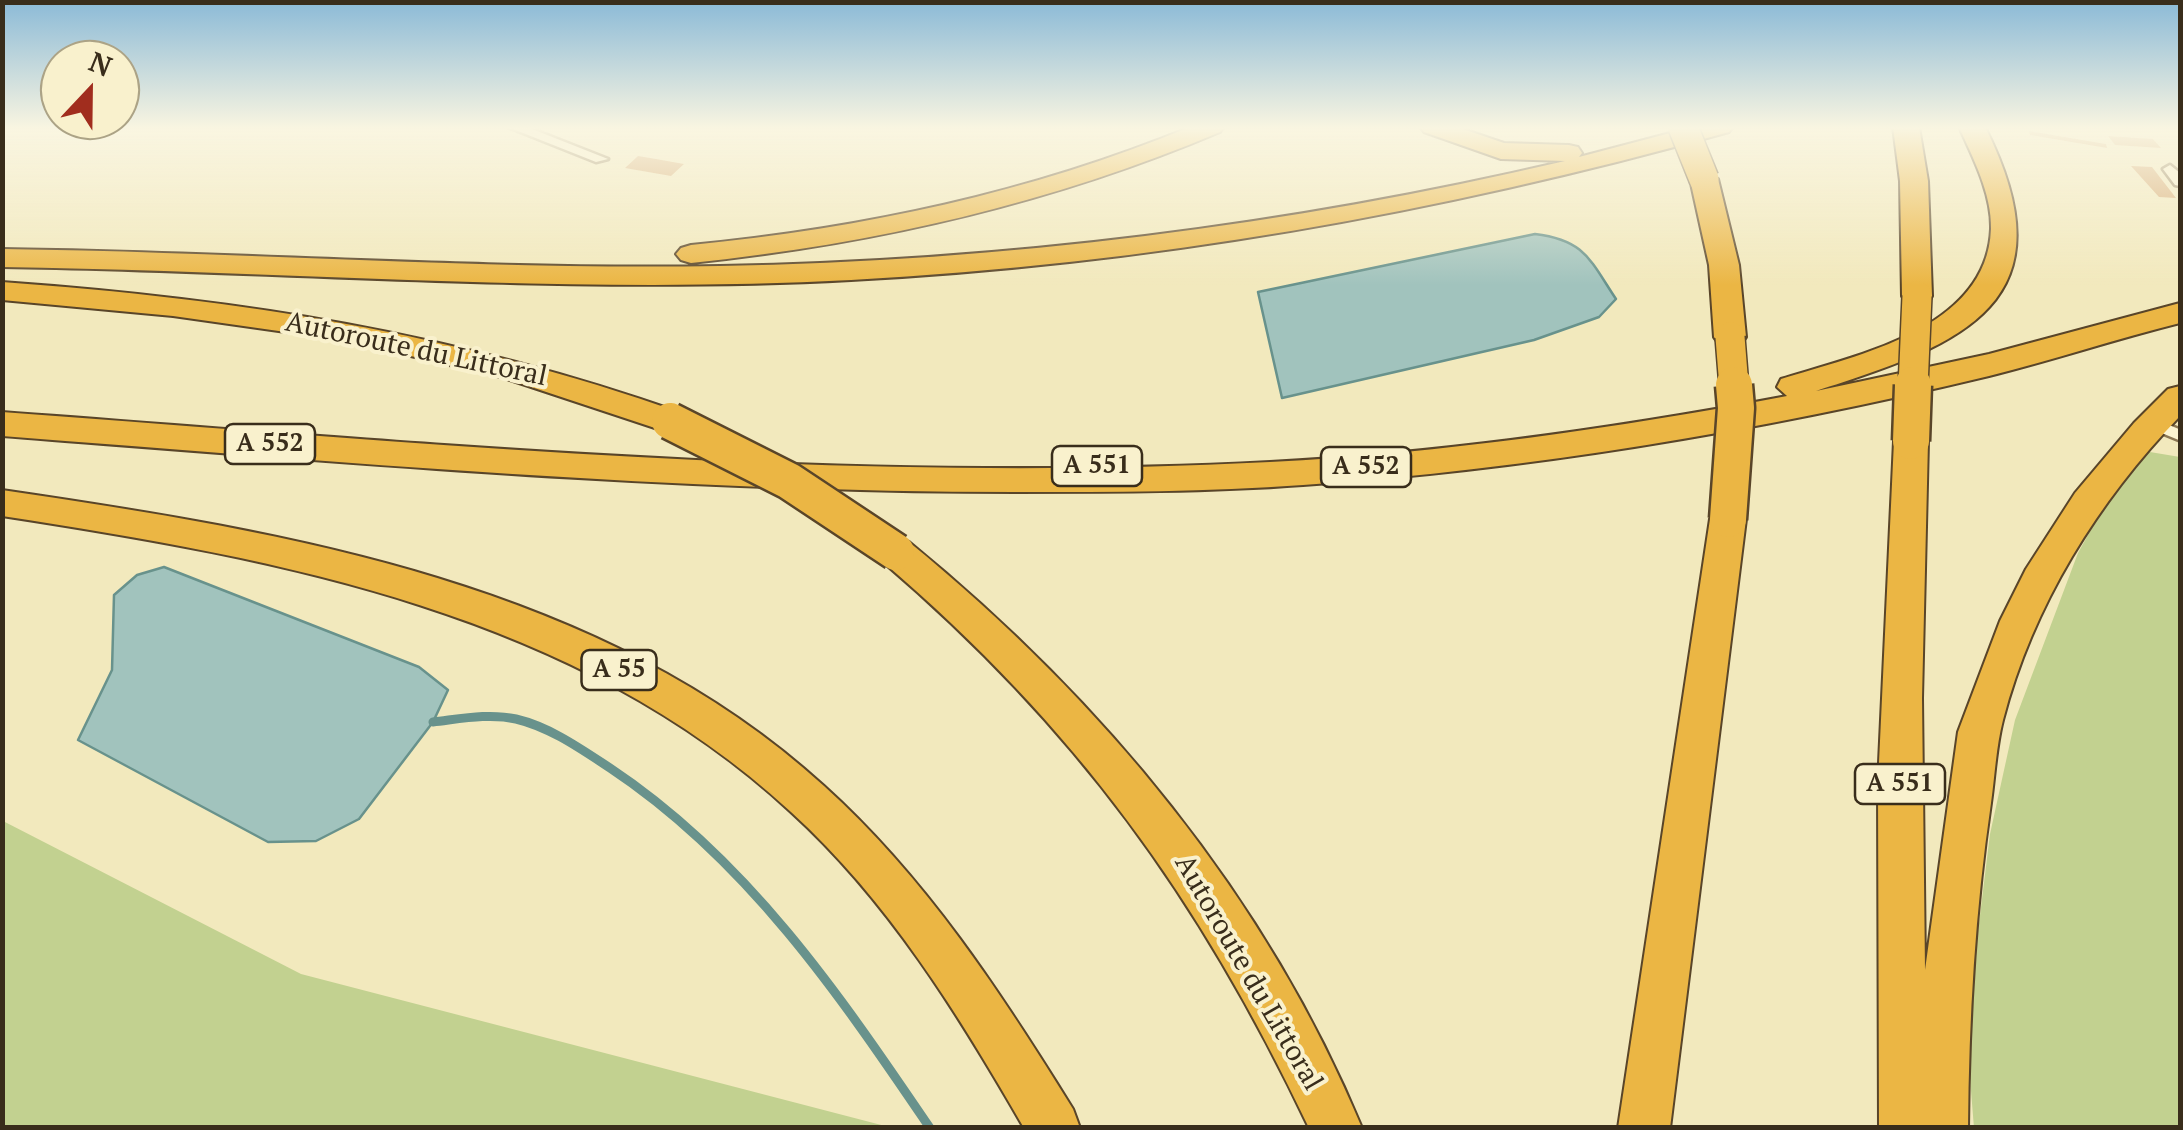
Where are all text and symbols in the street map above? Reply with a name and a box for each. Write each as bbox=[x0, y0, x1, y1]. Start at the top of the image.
north arrow bbox=[40, 40, 140, 140]
text: N bbox=[84, 42, 117, 85]
street label: Autoroute du Littoral bbox=[282, 306, 550, 394]
road number: A 552 bbox=[225, 424, 315, 464]
road number: A 551 bbox=[1052, 446, 1142, 486]
road number: A 552 bbox=[1321, 447, 1411, 487]
road number: A 55 bbox=[582, 650, 656, 690]
road number: A 551 bbox=[1855, 764, 1945, 804]
street label: Autoroute du Littoral bbox=[1167, 849, 1329, 1097]

